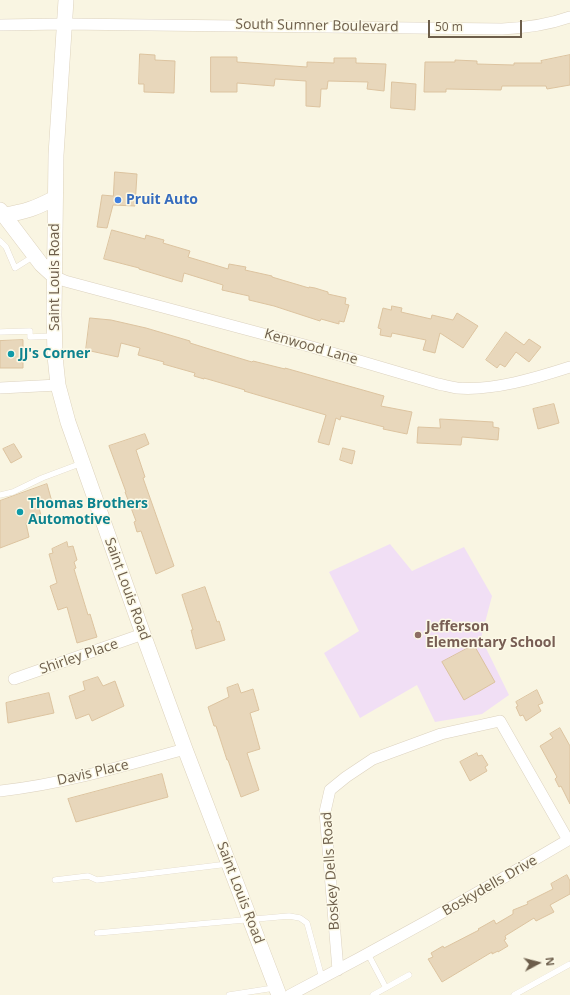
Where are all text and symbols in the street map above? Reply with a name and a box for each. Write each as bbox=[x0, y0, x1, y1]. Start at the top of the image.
scale bar bbox=[430, 12, 524, 38]
street label: South Sumner Boulevard bbox=[235, 16, 399, 36]
text: 50 m bbox=[435, 18, 463, 35]
place label: Pruit Auto bbox=[126, 192, 198, 208]
marker: Pruit Auto bbox=[113, 195, 123, 205]
street label: Saint Louis Road bbox=[47, 223, 63, 331]
street label: Kenwood Lane bbox=[262, 326, 360, 368]
place label: JJ's Corner bbox=[19, 346, 90, 362]
marker: JJ's Corner bbox=[6, 349, 16, 359]
place label: Thomas Brothers Automotive bbox=[28, 496, 148, 528]
marker: Thomas Brothers Automotive bbox=[15, 507, 25, 517]
street label: Saint Louis Road bbox=[101, 535, 153, 643]
place label: Jefferson Elementary School bbox=[426, 619, 556, 652]
marker: Jefferson Elementary School bbox=[413, 630, 423, 640]
street label: Shirley Place bbox=[38, 636, 120, 678]
street label: Davis Place bbox=[56, 757, 130, 789]
street label: Boskey Dells Road bbox=[318, 811, 344, 931]
street label: Saint Louis Road bbox=[213, 840, 267, 946]
street label: Boskydells Drive bbox=[440, 852, 540, 920]
north arrow bbox=[518, 943, 558, 983]
text: N bbox=[542, 956, 558, 967]

